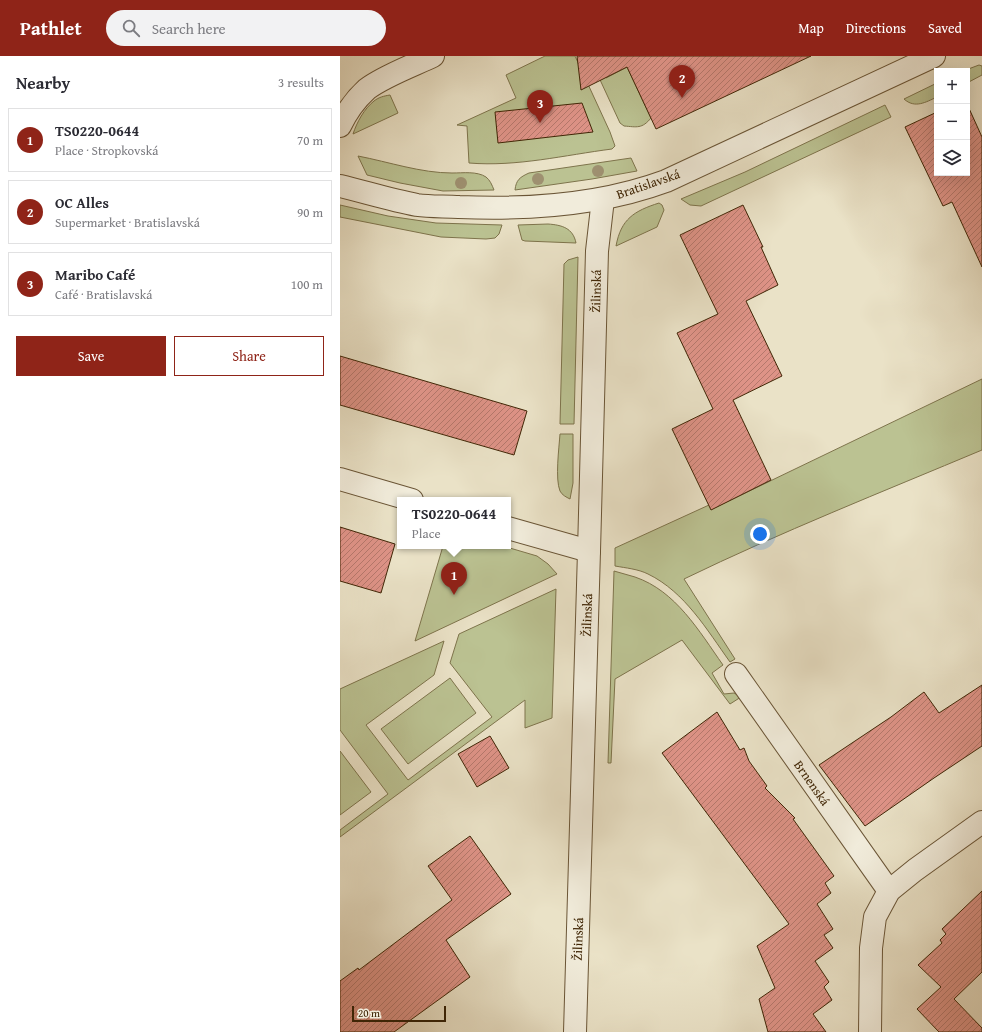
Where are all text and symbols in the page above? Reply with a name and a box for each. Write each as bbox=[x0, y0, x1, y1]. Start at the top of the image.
search box bbox=[106, 10, 386, 46]
text: Pathlet bbox=[20, 14, 82, 42]
icon: search bbox=[120, 17, 142, 39]
text: Search here bbox=[152, 18, 226, 39]
text: Map bbox=[798, 18, 824, 38]
text: Directions bbox=[846, 18, 906, 38]
text: Saved bbox=[928, 18, 962, 38]
pin: 2 bbox=[669, 65, 695, 98]
map controls bbox=[934, 68, 970, 176]
button: + bbox=[934, 68, 970, 104]
text: Nearby bbox=[16, 70, 70, 95]
text: 3 results bbox=[278, 73, 324, 92]
pin: 3 bbox=[527, 90, 553, 123]
button: − bbox=[934, 104, 970, 140]
text: TS0220-0644 bbox=[55, 120, 139, 141]
text: 1 bbox=[27, 131, 33, 150]
text: 70 m bbox=[297, 131, 323, 150]
button: layers bbox=[934, 140, 970, 176]
text: Place · Stropkovská bbox=[55, 141, 158, 160]
street label: Bratislavská bbox=[614, 164, 683, 204]
text: OC Alles bbox=[55, 192, 109, 213]
text: 2 bbox=[27, 203, 33, 222]
text: 90 m bbox=[297, 203, 323, 222]
text: Supermarket · Bratislavská bbox=[55, 213, 200, 232]
text: Maribo Café bbox=[55, 264, 135, 285]
street label: Žilinská bbox=[586, 268, 606, 313]
text: 3 bbox=[27, 275, 33, 294]
text: 100 m bbox=[291, 275, 323, 294]
text: Café · Bratislavská bbox=[55, 285, 153, 304]
button: Save bbox=[16, 336, 166, 376]
button: Share bbox=[174, 336, 324, 376]
popup bbox=[397, 497, 511, 549]
text: TS0220-0644 bbox=[412, 503, 496, 524]
text: Place bbox=[412, 524, 441, 543]
your location bbox=[750, 524, 770, 544]
pin: 1 bbox=[441, 562, 467, 595]
street label: Žilinská bbox=[577, 592, 597, 637]
street label: Brnenská bbox=[789, 757, 835, 810]
street label: Žilinská bbox=[568, 916, 588, 961]
scale bar bbox=[352, 1004, 446, 1023]
text: 20 m bbox=[358, 1005, 380, 1021]

